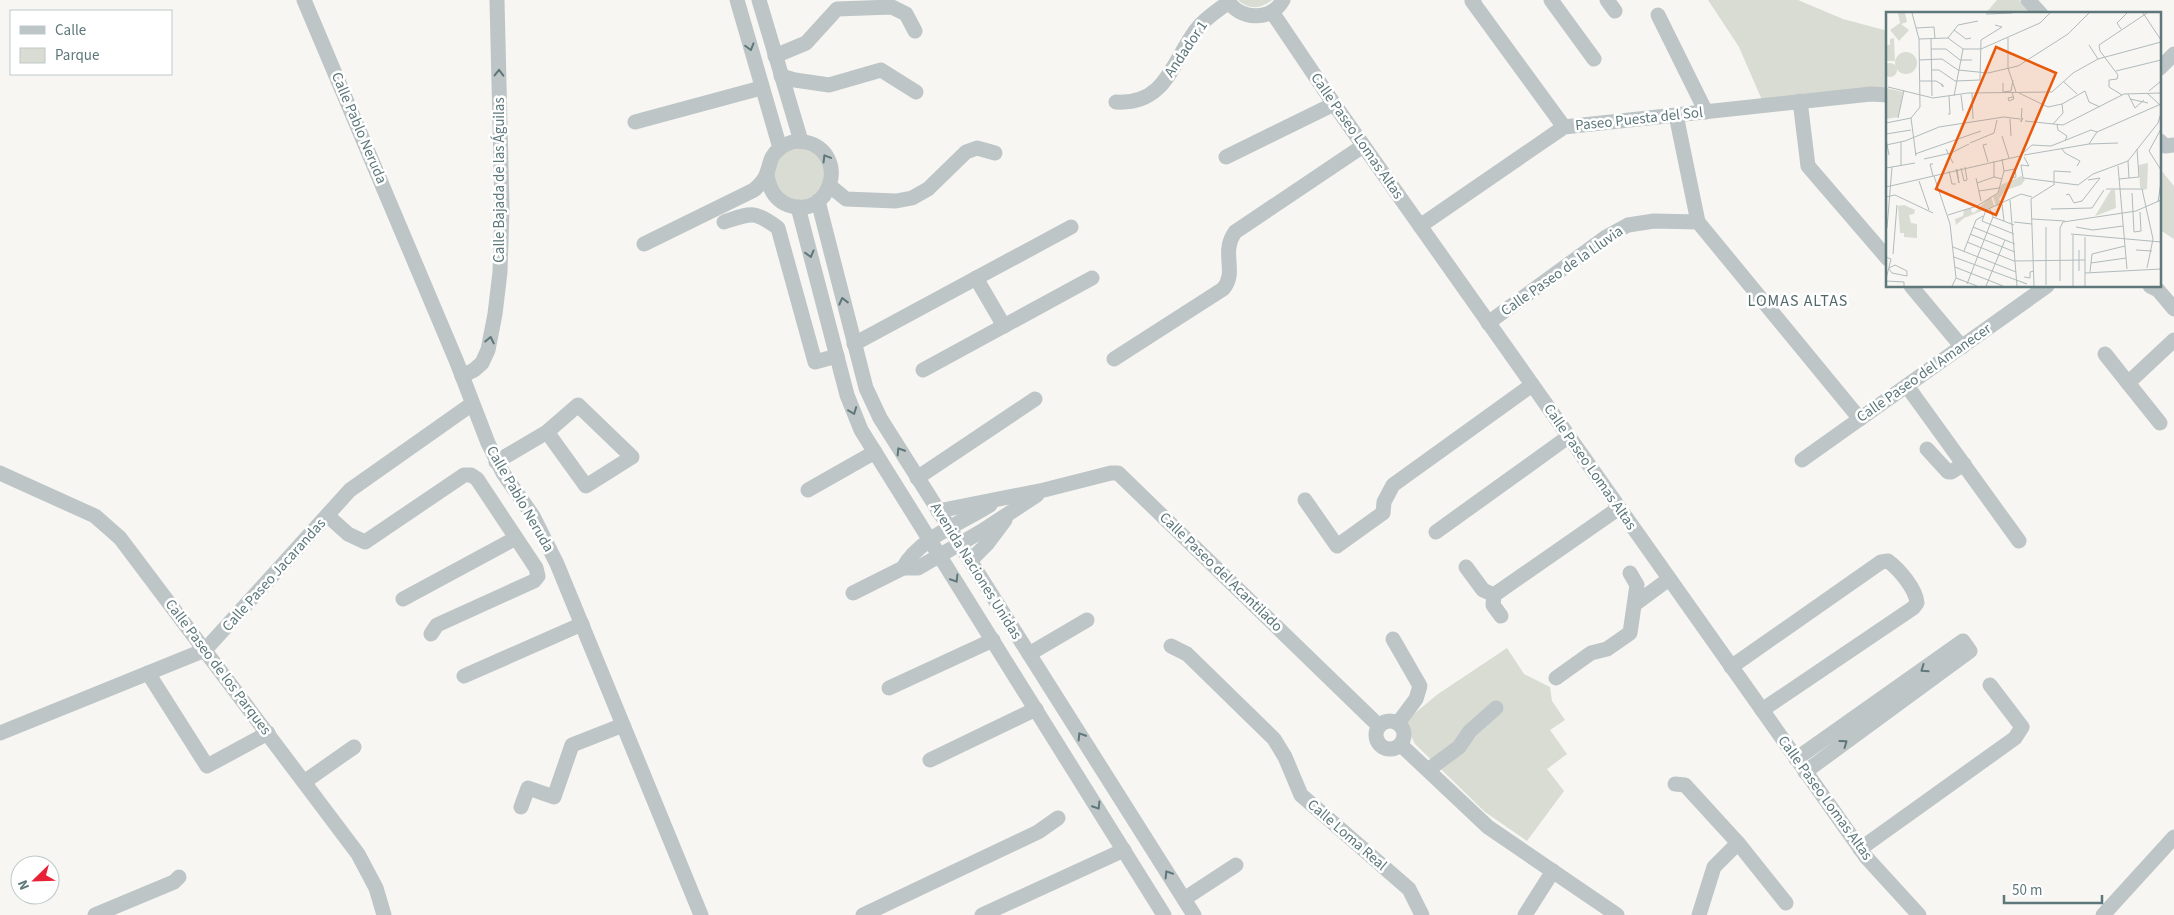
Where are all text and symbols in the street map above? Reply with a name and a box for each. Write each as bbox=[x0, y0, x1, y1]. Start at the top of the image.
legend bbox=[10, 10, 172, 75]
inset map bbox=[1886, 12, 2162, 288]
street label: Andador 1 bbox=[1159, 16, 1213, 82]
text: Calle bbox=[55, 20, 86, 41]
one-way arrow bbox=[744, 42, 754, 51]
text: Parque bbox=[55, 45, 99, 66]
street label: Calle Pablo Neruda bbox=[326, 69, 392, 187]
one-way arrow bbox=[494, 69, 504, 76]
street label: Calle Paseo Lomas Altas bbox=[1306, 69, 1408, 203]
street label: Calle Bajada de las Águilas bbox=[489, 97, 510, 263]
street label: Paseo Puesta del Sol bbox=[1574, 102, 1704, 136]
one-way arrow bbox=[823, 155, 833, 164]
street label: Calle Paseo de la Lluvia bbox=[1497, 221, 1627, 321]
one-way arrow bbox=[804, 249, 815, 258]
district label: LOMAS ALTAS bbox=[1748, 290, 1848, 312]
one-way arrow bbox=[838, 296, 849, 305]
street label: Calle Paseo del Amanecer bbox=[1852, 318, 1996, 427]
one-way arrow bbox=[484, 335, 495, 344]
street label: Calle Paseo Lomas Altas bbox=[1539, 400, 1641, 534]
one-way arrow bbox=[847, 406, 857, 414]
street label: Calle Pablo Neruda bbox=[481, 442, 559, 556]
one-way arrow bbox=[897, 448, 907, 457]
street label: Avenida Naciones Unidas bbox=[925, 499, 1027, 643]
street label: Calle Paseo del Acantilado bbox=[1155, 507, 1287, 637]
street label: Calle Paseo Jacarandas bbox=[217, 514, 331, 636]
one-way arrow bbox=[949, 574, 958, 583]
street label: Calle Paseo de los Parques bbox=[160, 595, 276, 739]
one-way arrow bbox=[1920, 663, 1929, 672]
street label: Calle Paseo Lomas Altas bbox=[1773, 731, 1877, 865]
one-way arrow bbox=[1078, 733, 1087, 742]
one-way arrow bbox=[1838, 740, 1847, 748]
street label: Calle Loma Real bbox=[1303, 794, 1392, 876]
one-way arrow bbox=[1090, 801, 1100, 810]
north arrow bbox=[10, 855, 60, 905]
one-way arrow bbox=[1165, 870, 1174, 879]
scale bar bbox=[2004, 872, 2102, 904]
text: N bbox=[13, 876, 35, 893]
text: 50 m bbox=[2012, 880, 2042, 901]

